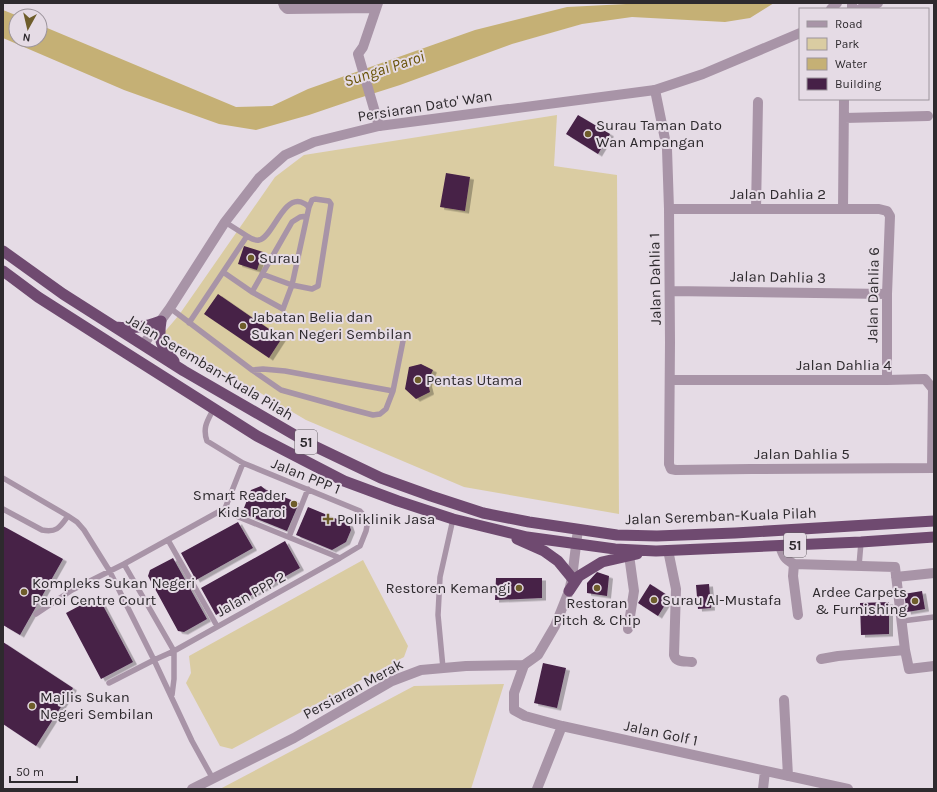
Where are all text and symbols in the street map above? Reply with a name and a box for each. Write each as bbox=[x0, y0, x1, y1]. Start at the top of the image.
north arrow bbox=[8, 8, 48, 48]
legend bbox=[799, 8, 929, 100]
text: Road bbox=[835, 17, 863, 31]
text: N bbox=[22, 30, 31, 44]
text: Park bbox=[835, 37, 860, 51]
water label: Sungai Paroi bbox=[341, 47, 427, 90]
text: Water bbox=[835, 57, 868, 71]
text: Building bbox=[835, 77, 882, 91]
street label: Persiaran Dato' Wan bbox=[356, 86, 494, 126]
place label: Surau Taman Dato Wan Ampangan bbox=[596, 116, 722, 151]
marker: Surau Taman Dato Wan Ampangan bbox=[583, 129, 593, 139]
street label: Jalan Dahlia 2 bbox=[730, 185, 826, 203]
street label: Jalan Dahlia 1 bbox=[645, 233, 665, 325]
street label: Jalan Dahlia 6 bbox=[863, 247, 883, 343]
place label: Surau bbox=[259, 249, 300, 267]
marker: Surau bbox=[246, 253, 256, 263]
street label: Jalan Dahlia 3 bbox=[730, 267, 826, 287]
place label: Jabatan Belia dan Sukan Negeri Sembilan bbox=[251, 308, 412, 343]
street label: Jalan Seremban-Kuala Pilah bbox=[123, 310, 297, 424]
marker: Jabatan Belia dan Sukan Negeri Sembilan bbox=[238, 321, 248, 331]
street label: Jalan Dahlia 4 bbox=[796, 356, 892, 374]
place label: Pentas Utama bbox=[426, 371, 522, 389]
marker: Pentas Utama bbox=[413, 375, 423, 385]
road number: 51 bbox=[295, 430, 317, 454]
street label: Jalan Dahlia 5 bbox=[754, 445, 850, 463]
street label: Jalan PPP 1 bbox=[269, 454, 343, 498]
place label: Smart Reader Kids Paroi bbox=[193, 486, 287, 521]
marker: Smart Reader Kids Paroi bbox=[289, 499, 299, 509]
street label: Jalan Seremban-Kuala Pilah bbox=[625, 504, 817, 528]
place label: Poliklinik Jasa bbox=[337, 510, 435, 528]
marker: Poliklinik Jasa bbox=[322, 513, 334, 525]
road number: 51 bbox=[784, 533, 806, 557]
street label: Jalan PPP 2 bbox=[213, 568, 289, 620]
place label: Kompleks Sukan Negeri Paroi Centre Court bbox=[32, 574, 195, 609]
place label: Restoren Kemangi bbox=[386, 579, 511, 597]
marker: Restoren Kemangi bbox=[514, 583, 524, 593]
marker: Restoran Pitch & Chip bbox=[592, 583, 602, 593]
place label: Ardee Carpets & Furnishing bbox=[812, 583, 908, 618]
marker: Kompleks Sukan Negeri Paroi Centre Court bbox=[19, 587, 29, 597]
place label: Surau Al-Mustafa bbox=[662, 591, 781, 609]
place label: Restoran Pitch & Chip bbox=[553, 594, 641, 629]
marker: Surau Al-Mustafa bbox=[649, 595, 659, 605]
marker: Ardee Carpets & Furnishing bbox=[910, 596, 920, 606]
street label: Persiaran Merak bbox=[300, 655, 406, 723]
place label: Majlis Sukan Negeri Sembilan bbox=[40, 688, 153, 723]
marker: Majlis Sukan Negeri Sembilan bbox=[27, 701, 37, 711]
street label: Jalan Golf 1 bbox=[622, 716, 700, 750]
scale bar bbox=[10, 758, 77, 784]
text: 50 m bbox=[16, 765, 44, 779]

